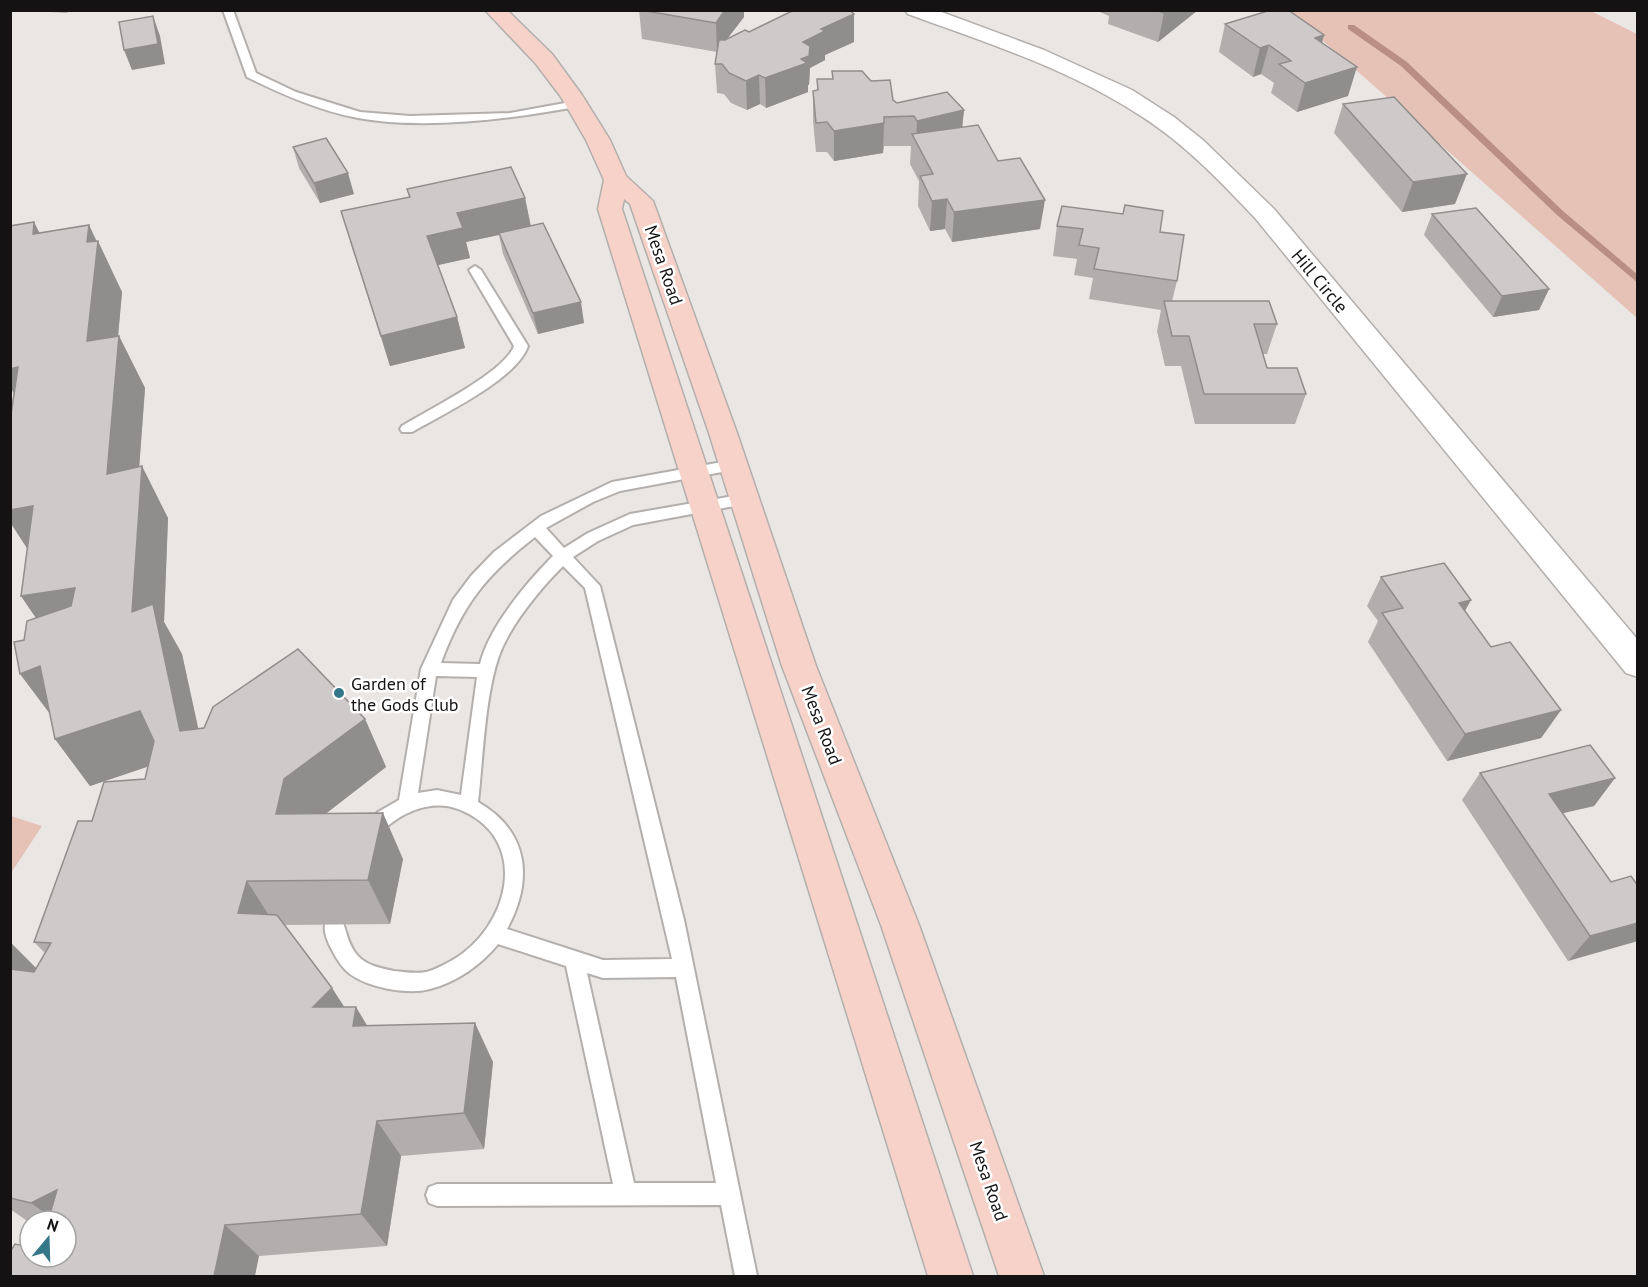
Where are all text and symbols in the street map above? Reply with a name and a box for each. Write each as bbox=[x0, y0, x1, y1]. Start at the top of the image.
street label: Mesa Road bbox=[640, 222, 688, 308]
street label: Hill Circle bbox=[1287, 245, 1353, 317]
place label: Garden of the Gods Club bbox=[351, 672, 459, 716]
street label: Mesa Road bbox=[796, 682, 848, 768]
marker: Garden of the Gods Club bbox=[332, 686, 346, 700]
street label: Mesa Road bbox=[965, 1138, 1013, 1224]
north arrow bbox=[18, 1209, 78, 1269]
text: N bbox=[45, 1214, 61, 1236]

